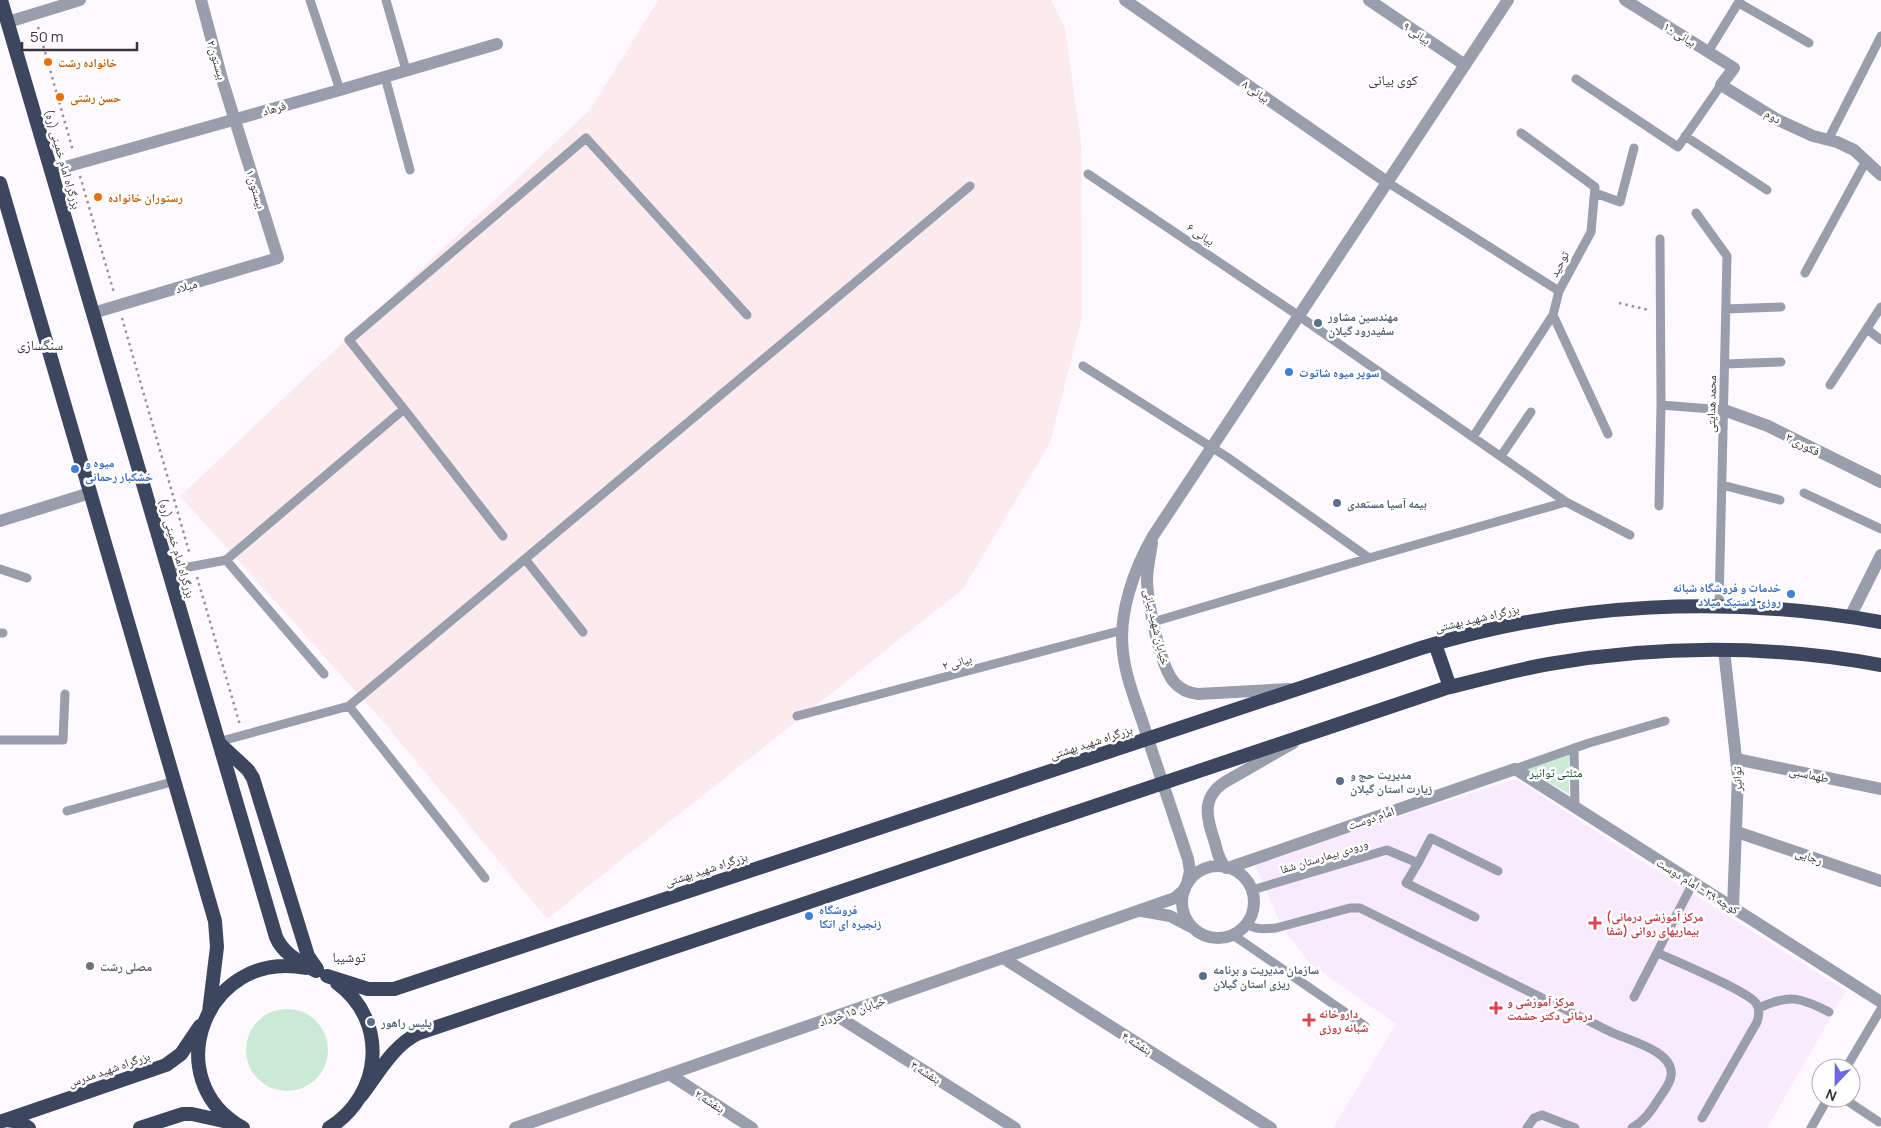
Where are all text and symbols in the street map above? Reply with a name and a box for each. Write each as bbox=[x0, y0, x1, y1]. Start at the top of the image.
street label: بیانی ۱۰ bbox=[1660, 17, 1700, 51]
street label: بیانی ۹ bbox=[1400, 18, 1434, 48]
scale bar bbox=[22, 20, 138, 52]
text: 50 m bbox=[30, 26, 64, 47]
street label: بیستون ۲ bbox=[203, 38, 231, 82]
place label: خانواده رشت bbox=[58, 54, 117, 71]
marker: خانواده رشت bbox=[42, 56, 54, 68]
district label: کوی بیانی bbox=[1368, 70, 1418, 89]
street label: بیانی ۸ bbox=[1239, 75, 1273, 107]
place label: حسن رشتی bbox=[70, 89, 121, 106]
marker: حسن رشتی bbox=[54, 91, 66, 103]
street label: فرهاد bbox=[260, 97, 288, 119]
street label: دوم bbox=[1762, 105, 1784, 127]
street label: بزرگراه امام خمینی (ره) bbox=[41, 107, 85, 211]
street label: بیستون ۱ bbox=[242, 167, 270, 211]
place label: رستوران خانواده bbox=[108, 189, 183, 206]
marker: رستوران خانواده bbox=[92, 191, 104, 203]
street label: بیانی ۶ bbox=[1184, 219, 1218, 249]
street label: توحید bbox=[1545, 248, 1573, 280]
street label: میلاد bbox=[173, 275, 199, 297]
place label: مهندسین مشاور سفیدرود گیلان bbox=[1327, 308, 1398, 339]
marker: مهندسین مشاور سفیدرود گیلان bbox=[1312, 317, 1324, 329]
district label: سنگسازی bbox=[17, 335, 63, 354]
place label: سوپر میوه شاتوت bbox=[1299, 364, 1379, 381]
marker: سوپر میوه شاتوت bbox=[1283, 366, 1295, 378]
street label: محمد هدایتی bbox=[1702, 375, 1720, 433]
street label: فکوری ۳ bbox=[1783, 428, 1823, 460]
place label: میوه و خشکبار رحمانی bbox=[85, 454, 153, 485]
marker: میوه و خشکبار رحمانی bbox=[69, 463, 81, 475]
place label: بیمه آسیا مستعدی bbox=[1347, 495, 1427, 512]
street label: بزرگراه امام خمینی (ره) bbox=[155, 496, 199, 600]
marker: بیمه آسیا مستعدی bbox=[1331, 497, 1343, 509]
place label: خدمات و فروشگاه شبانه روزی لاستیک میلاد bbox=[1673, 579, 1781, 610]
street label: خیابان شهید بیانی bbox=[1140, 587, 1174, 667]
marker: خدمات و فروشگاه شبانه روزی لاستیک میلاد bbox=[1785, 588, 1797, 600]
street label: بزرگراه شهید بهشتی bbox=[1433, 600, 1521, 636]
street label: بیانی ۲ bbox=[940, 650, 974, 674]
street label: بزرگراه شهید بهشتی bbox=[1047, 721, 1135, 763]
street label: طهماسبی bbox=[1788, 762, 1830, 787]
park label: مثلثی توانیر bbox=[1529, 764, 1582, 781]
place label: مدیریت حج و زیارت استان گیلان bbox=[1350, 766, 1433, 797]
street label: توانیر bbox=[1728, 766, 1746, 793]
marker: مدیریت حج و زیارت استان گیلان bbox=[1334, 775, 1346, 787]
street label: امام دوست bbox=[1346, 802, 1397, 834]
street label: ورودی بیمارستان شفا bbox=[1278, 835, 1370, 877]
street label: رجایی bbox=[1793, 843, 1825, 869]
street label: بزرگراه شهید بهشتی bbox=[662, 848, 750, 890]
street label: کوچه ۳۹ - امام دوست bbox=[1653, 854, 1743, 918]
place label: فروشگاه زنجیره ای اتکا bbox=[819, 901, 882, 932]
place label: (مرکز آموزشی درمانی بیماریهای روانی (شفا bbox=[1606, 908, 1704, 939]
marker: فروشگاه زنجیره ای اتکا bbox=[803, 910, 815, 922]
marker: (مرکز آموزشی درمانی بیماریهای روانی (شفا bbox=[1588, 916, 1602, 930]
district label: توشیبا bbox=[332, 947, 366, 966]
place label: مصلی رشت bbox=[100, 958, 153, 975]
marker: مصلی رشت bbox=[84, 960, 96, 972]
place label: سازمان مدیریت و برنامه ریزی استان گیلان bbox=[1213, 961, 1319, 992]
marker: سازمان مدیریت و برنامه ریزی استان گیلان bbox=[1197, 970, 1209, 982]
street label: خیابان ۱۵ خرداد bbox=[817, 992, 888, 1030]
place label: مرکز آموزشی و ‌درمانی دکتر حشمت bbox=[1507, 993, 1593, 1024]
marker: مرکز آموزشی و ‌درمانی دکتر حشمت bbox=[1489, 1001, 1503, 1015]
place label: داروخانه شبانه روزی bbox=[1319, 1005, 1368, 1036]
place label: پلیس راهور bbox=[380, 1014, 432, 1031]
marker: داروخانه شبانه روزی bbox=[1303, 1014, 1315, 1026]
marker: پلیس راهور bbox=[365, 1016, 377, 1028]
street label: بنفشه ۴ bbox=[1119, 1027, 1155, 1059]
street label: بزرگراه شهید مدرس bbox=[66, 1047, 152, 1091]
street label: بنفشه ۳ bbox=[908, 1056, 944, 1088]
north arrow bbox=[1811, 1058, 1861, 1108]
street label: بنفشه ۲ bbox=[692, 1085, 728, 1117]
text: N bbox=[1823, 1085, 1839, 1106]

